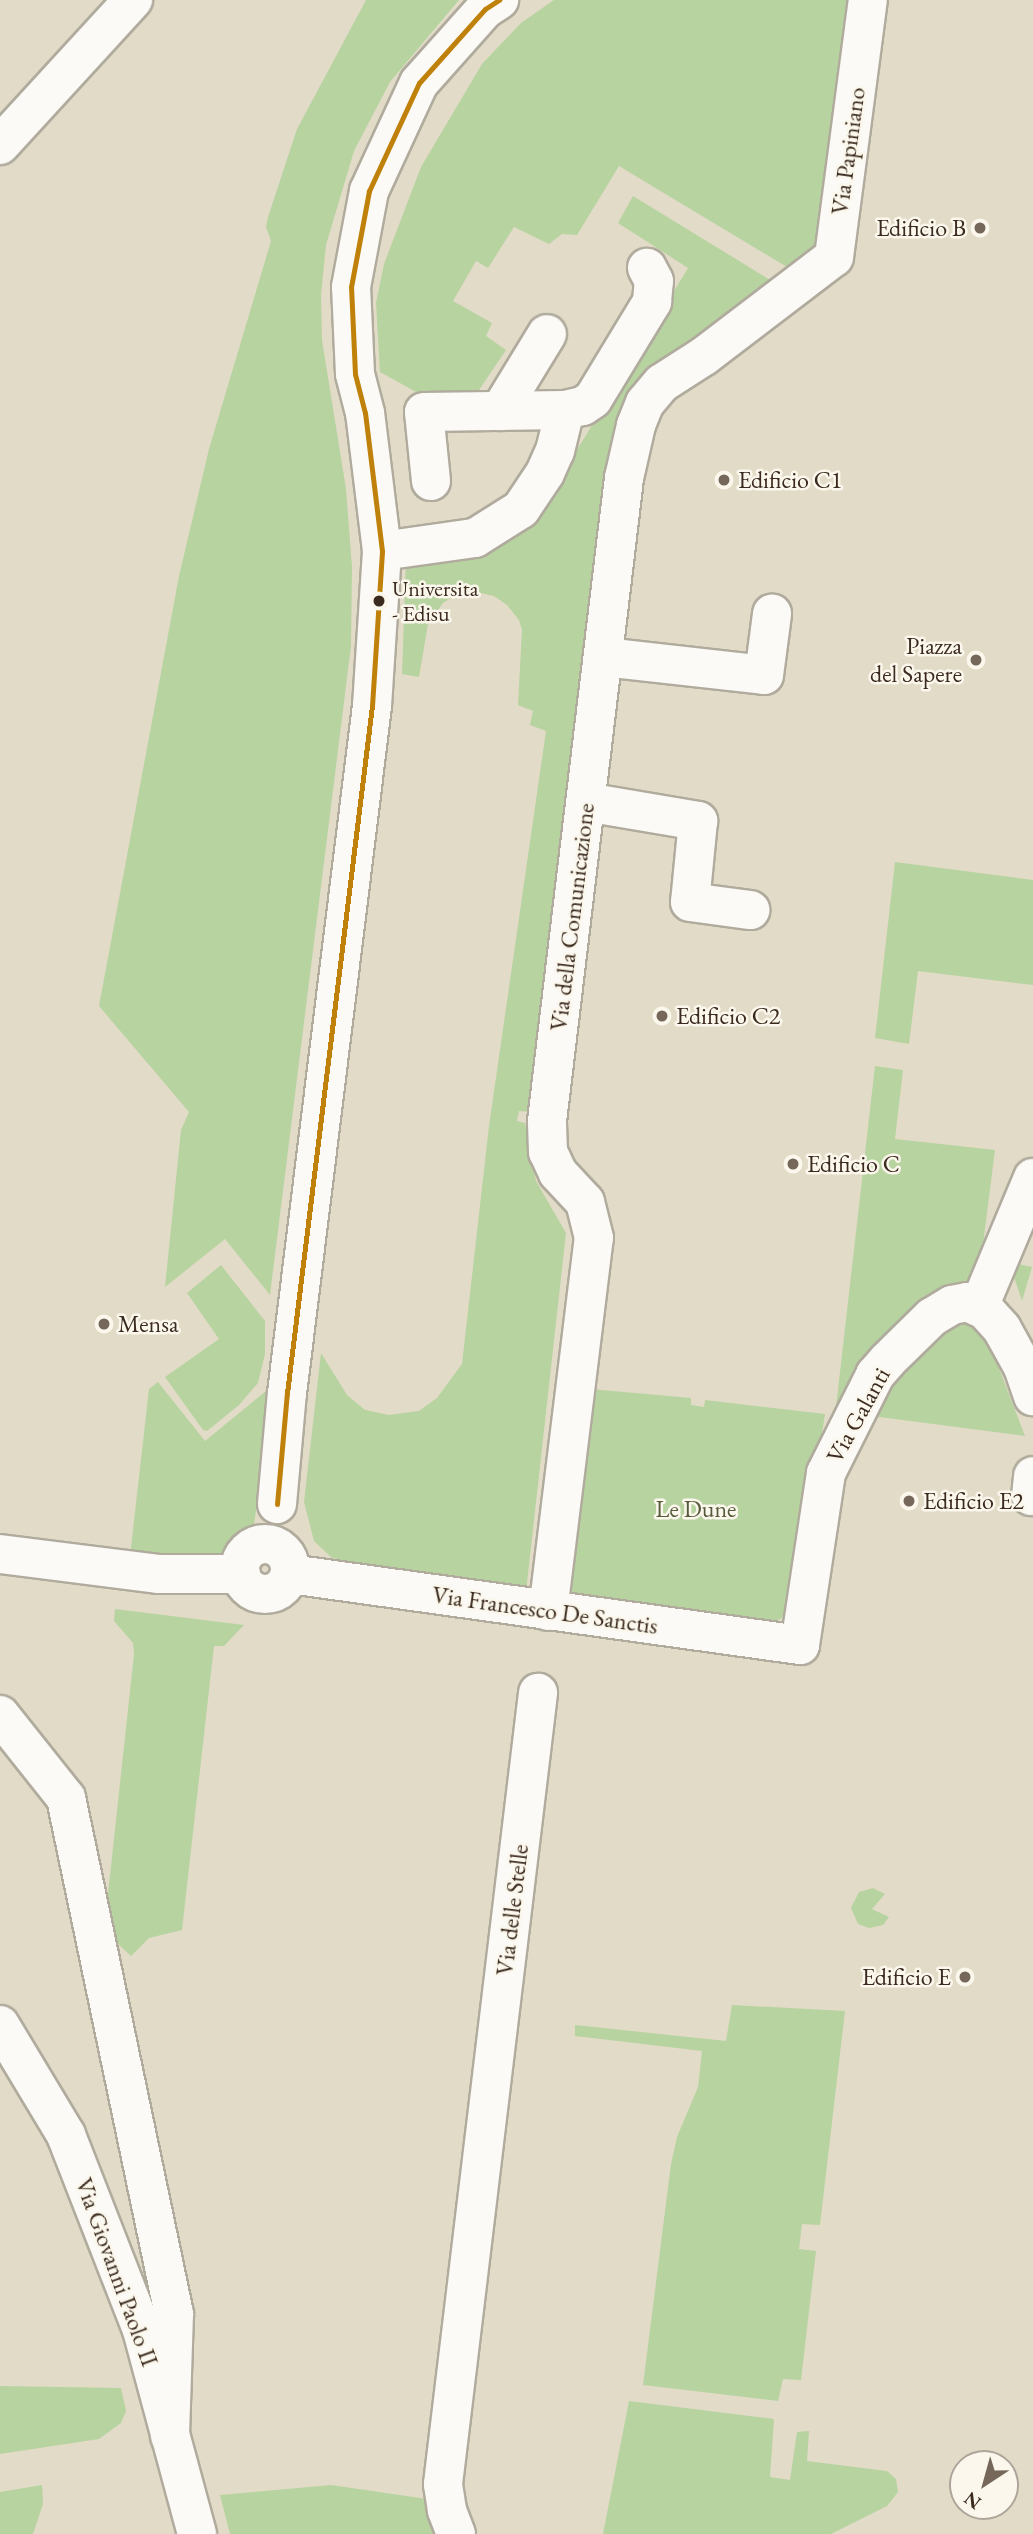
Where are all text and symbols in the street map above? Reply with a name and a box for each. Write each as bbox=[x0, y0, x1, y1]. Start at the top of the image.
street label: Via Papiniano bbox=[825, 85, 871, 217]
place label: Edificio B bbox=[876, 214, 966, 242]
marker: Edificio B bbox=[972, 220, 988, 236]
place label: Edificio C1 bbox=[738, 466, 842, 494]
marker: Edificio C1 bbox=[716, 472, 732, 488]
place label: Universita - Edisu bbox=[392, 575, 478, 626]
marker: Universita - Edisu bbox=[372, 594, 386, 608]
place label: Piazza del Sapere bbox=[870, 632, 962, 688]
marker: Piazza del Sapere bbox=[968, 652, 984, 668]
street label: Via della Comunicazione bbox=[544, 801, 600, 1033]
place label: Edificio C2 bbox=[676, 1002, 780, 1030]
marker: Edificio C2 bbox=[654, 1008, 670, 1024]
place label: Edificio C bbox=[807, 1150, 900, 1178]
marker: Edificio C bbox=[785, 1156, 801, 1172]
place label: Mensa bbox=[118, 1310, 179, 1338]
marker: Mensa bbox=[96, 1316, 112, 1332]
street label: Via Galanti bbox=[820, 1362, 896, 1468]
place label: Edificio E2 bbox=[923, 1487, 1024, 1515]
marker: Edificio E2 bbox=[901, 1493, 917, 1509]
park label: Le Dune bbox=[656, 1495, 736, 1523]
street label: Via Francesco De Sanctis bbox=[430, 1580, 660, 1640]
street label: Via delle Stelle bbox=[490, 1843, 534, 1977]
place label: Edificio E bbox=[862, 1963, 951, 1991]
marker: Edificio E bbox=[957, 1969, 973, 1985]
street label: Via Giovanni Paolo II bbox=[70, 2174, 164, 2370]
north arrow bbox=[949, 2450, 1019, 2520]
text: N bbox=[959, 2486, 986, 2515]

